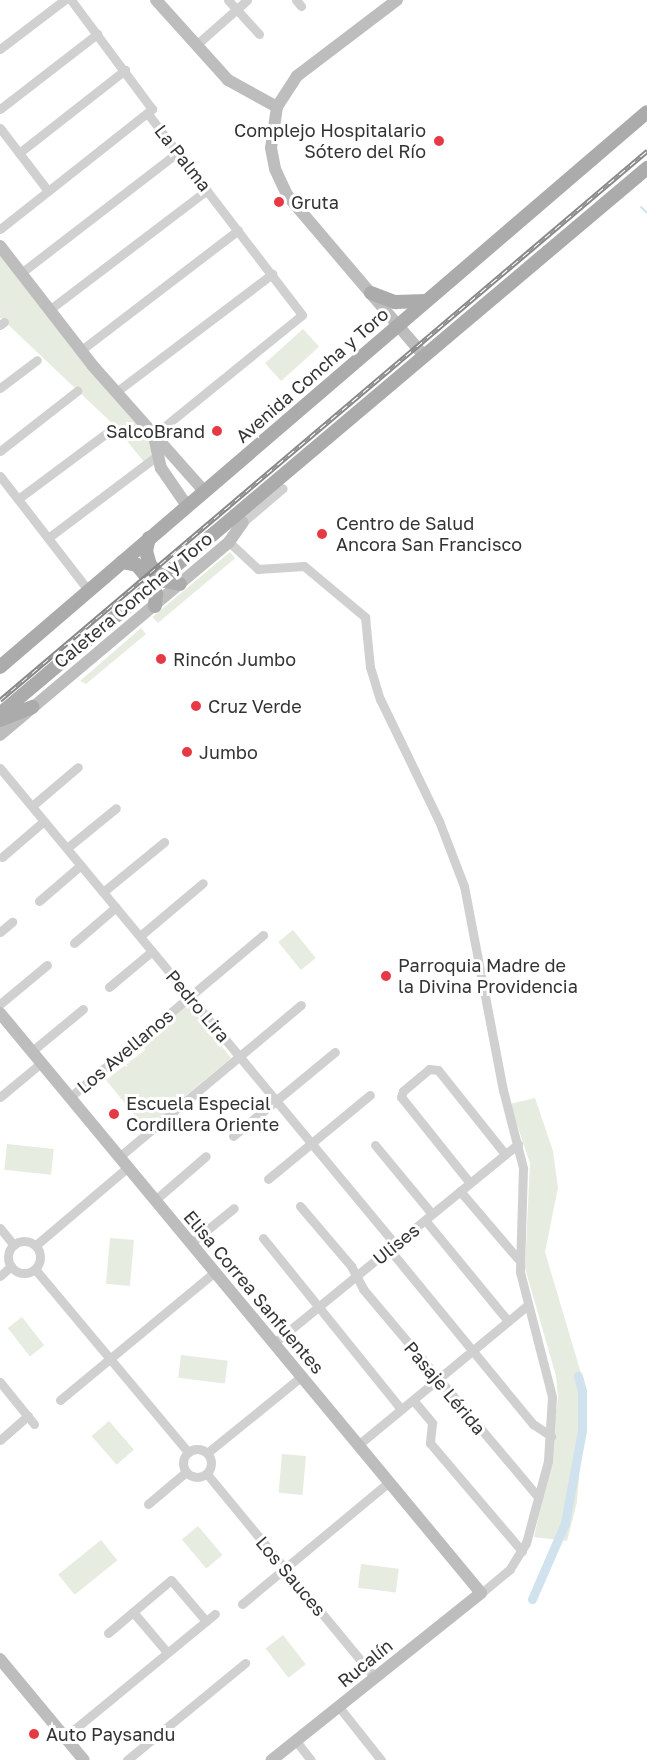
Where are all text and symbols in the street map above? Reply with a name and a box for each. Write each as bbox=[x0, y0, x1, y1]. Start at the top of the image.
street label: La Palma bbox=[150, 120, 216, 196]
place label: Complejo Hospitalario Sótero del Río bbox=[234, 120, 426, 162]
marker: Complejo Hospitalario Sótero del Río bbox=[430, 132, 448, 150]
place label: Gruta bbox=[291, 191, 339, 213]
marker: Gruta bbox=[272, 195, 286, 209]
street label: Avenida Concha y Toro bbox=[231, 303, 393, 447]
place label: SalcoBrand bbox=[106, 420, 205, 442]
marker: SalcoBrand bbox=[210, 424, 224, 438]
place label: Centro de Salud Ancora San Francisco bbox=[336, 513, 522, 556]
marker: Centro de Salud Ancora San Francisco bbox=[313, 525, 331, 543]
street label: Caletera Concha y Toro bbox=[50, 528, 216, 672]
place label: Rincón Jumbo bbox=[173, 648, 296, 670]
marker: Rincón Jumbo bbox=[154, 652, 168, 666]
place label: Cruz Verde bbox=[208, 695, 302, 717]
marker: Cruz Verde bbox=[189, 699, 203, 713]
place label: Jumbo bbox=[199, 741, 258, 763]
marker: Jumbo bbox=[180, 745, 194, 759]
place label: Parroquia Madre de la Divina Providencia bbox=[398, 955, 578, 998]
street label: Pedro Lira bbox=[162, 966, 234, 1046]
marker: Parroquia Madre de la Divina Providencia bbox=[379, 969, 393, 983]
street label: Los Avellanos bbox=[72, 1004, 178, 1098]
place label: Escuela Especial Cordillera Oriente bbox=[126, 1093, 279, 1136]
marker: Escuela Especial Cordillera Oriente bbox=[107, 1107, 121, 1121]
street label: Elisa Correa Sanfuentes bbox=[179, 1206, 329, 1378]
street label: Ulises bbox=[369, 1219, 423, 1269]
street label: Pasaje Lérida bbox=[400, 1337, 490, 1439]
street label: Los Sauces bbox=[251, 1532, 331, 1620]
street label: Rucalín bbox=[333, 1634, 397, 1692]
place label: Auto Paysandu bbox=[46, 1723, 175, 1745]
marker: Auto Paysandu bbox=[27, 1727, 41, 1741]

